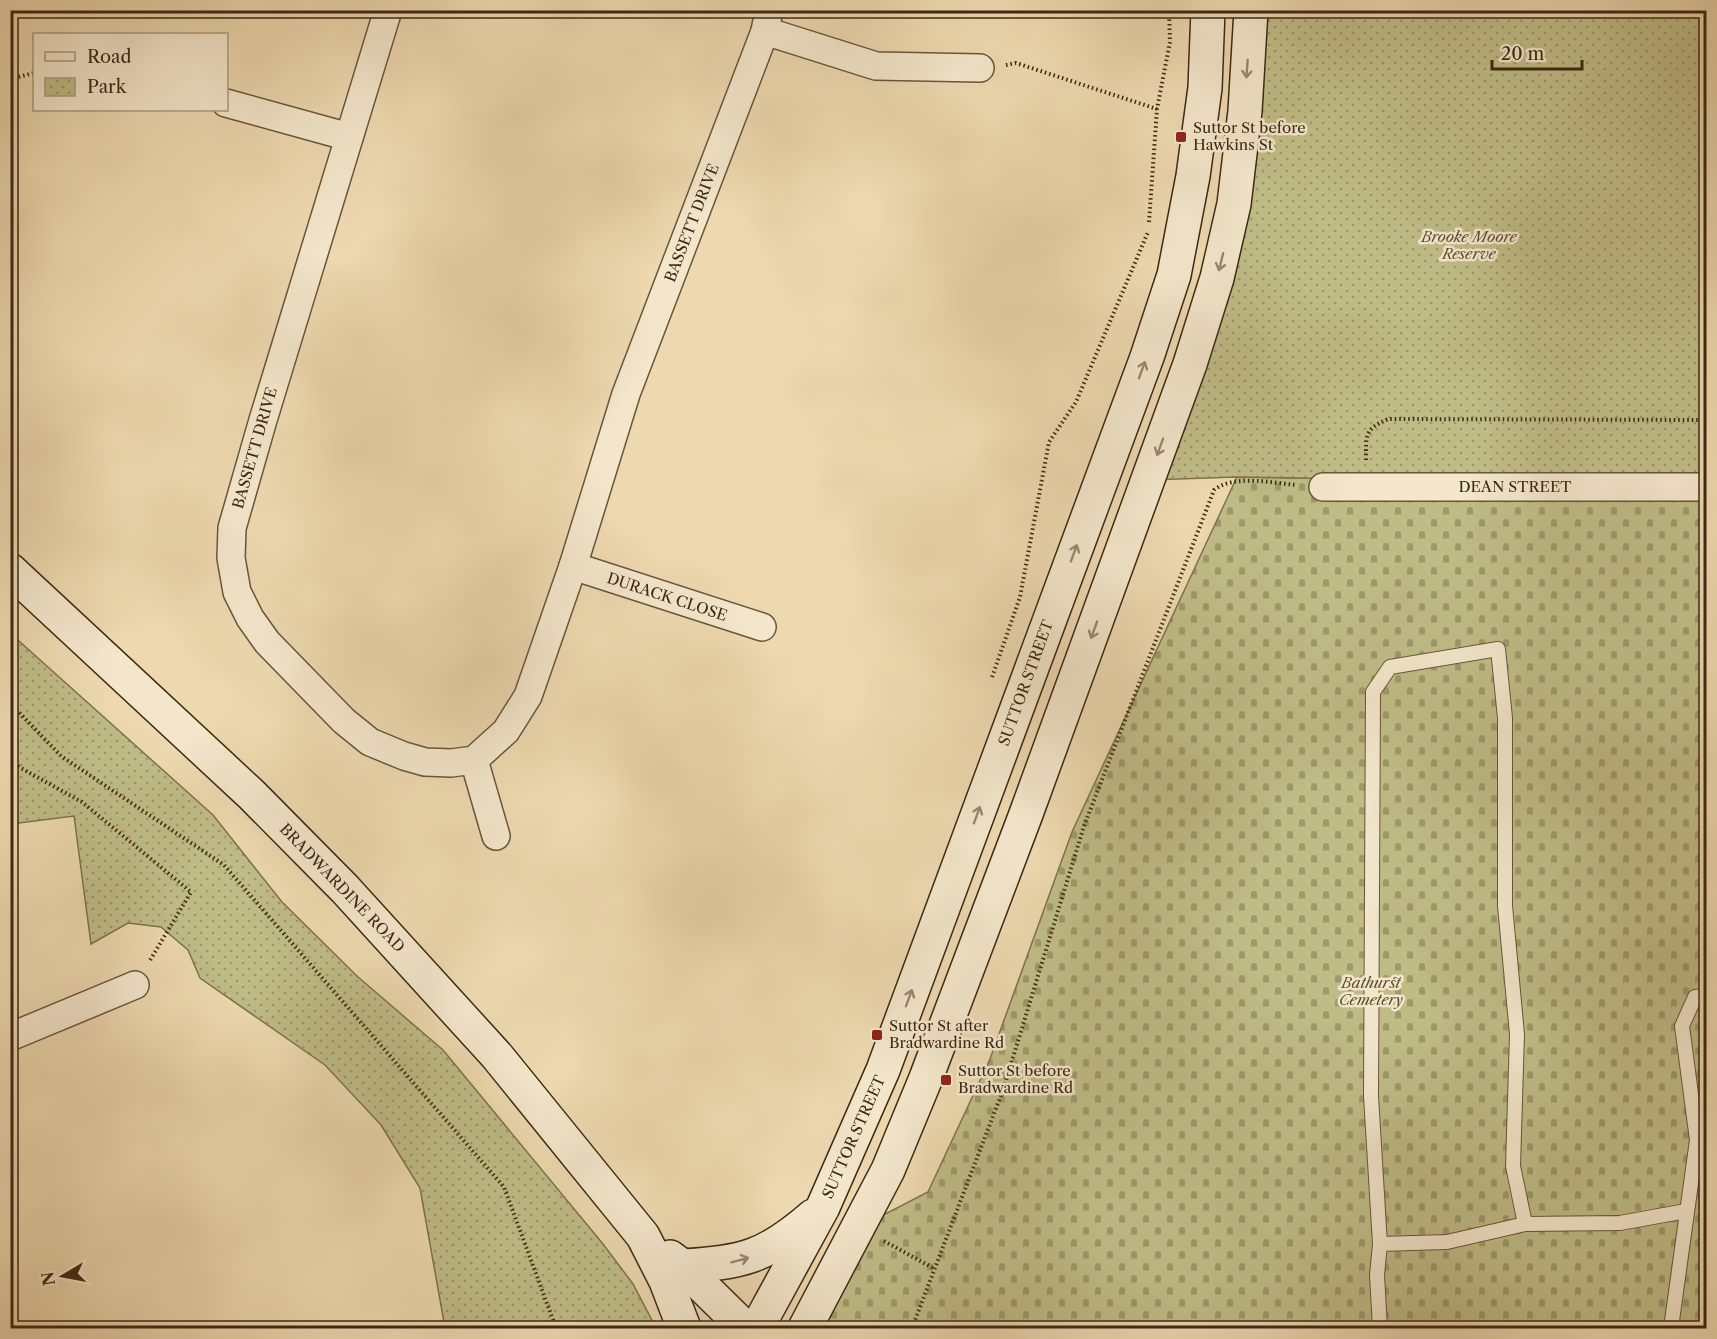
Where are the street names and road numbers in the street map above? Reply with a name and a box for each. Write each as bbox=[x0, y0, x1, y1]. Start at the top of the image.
street label: BASSETT DRIVE bbox=[660, 161, 723, 285]
street label: BASSETT DRIVE bbox=[228, 385, 281, 511]
street label: DEAN STREET bbox=[1459, 477, 1572, 496]
street label: DURACK CLOSE bbox=[605, 568, 730, 625]
street label: SUTTOR STREET bbox=[994, 616, 1057, 748]
street label: BRADWARDINE ROAD bbox=[276, 819, 409, 956]
street label: SUTTOR STREET bbox=[818, 1072, 890, 1201]

